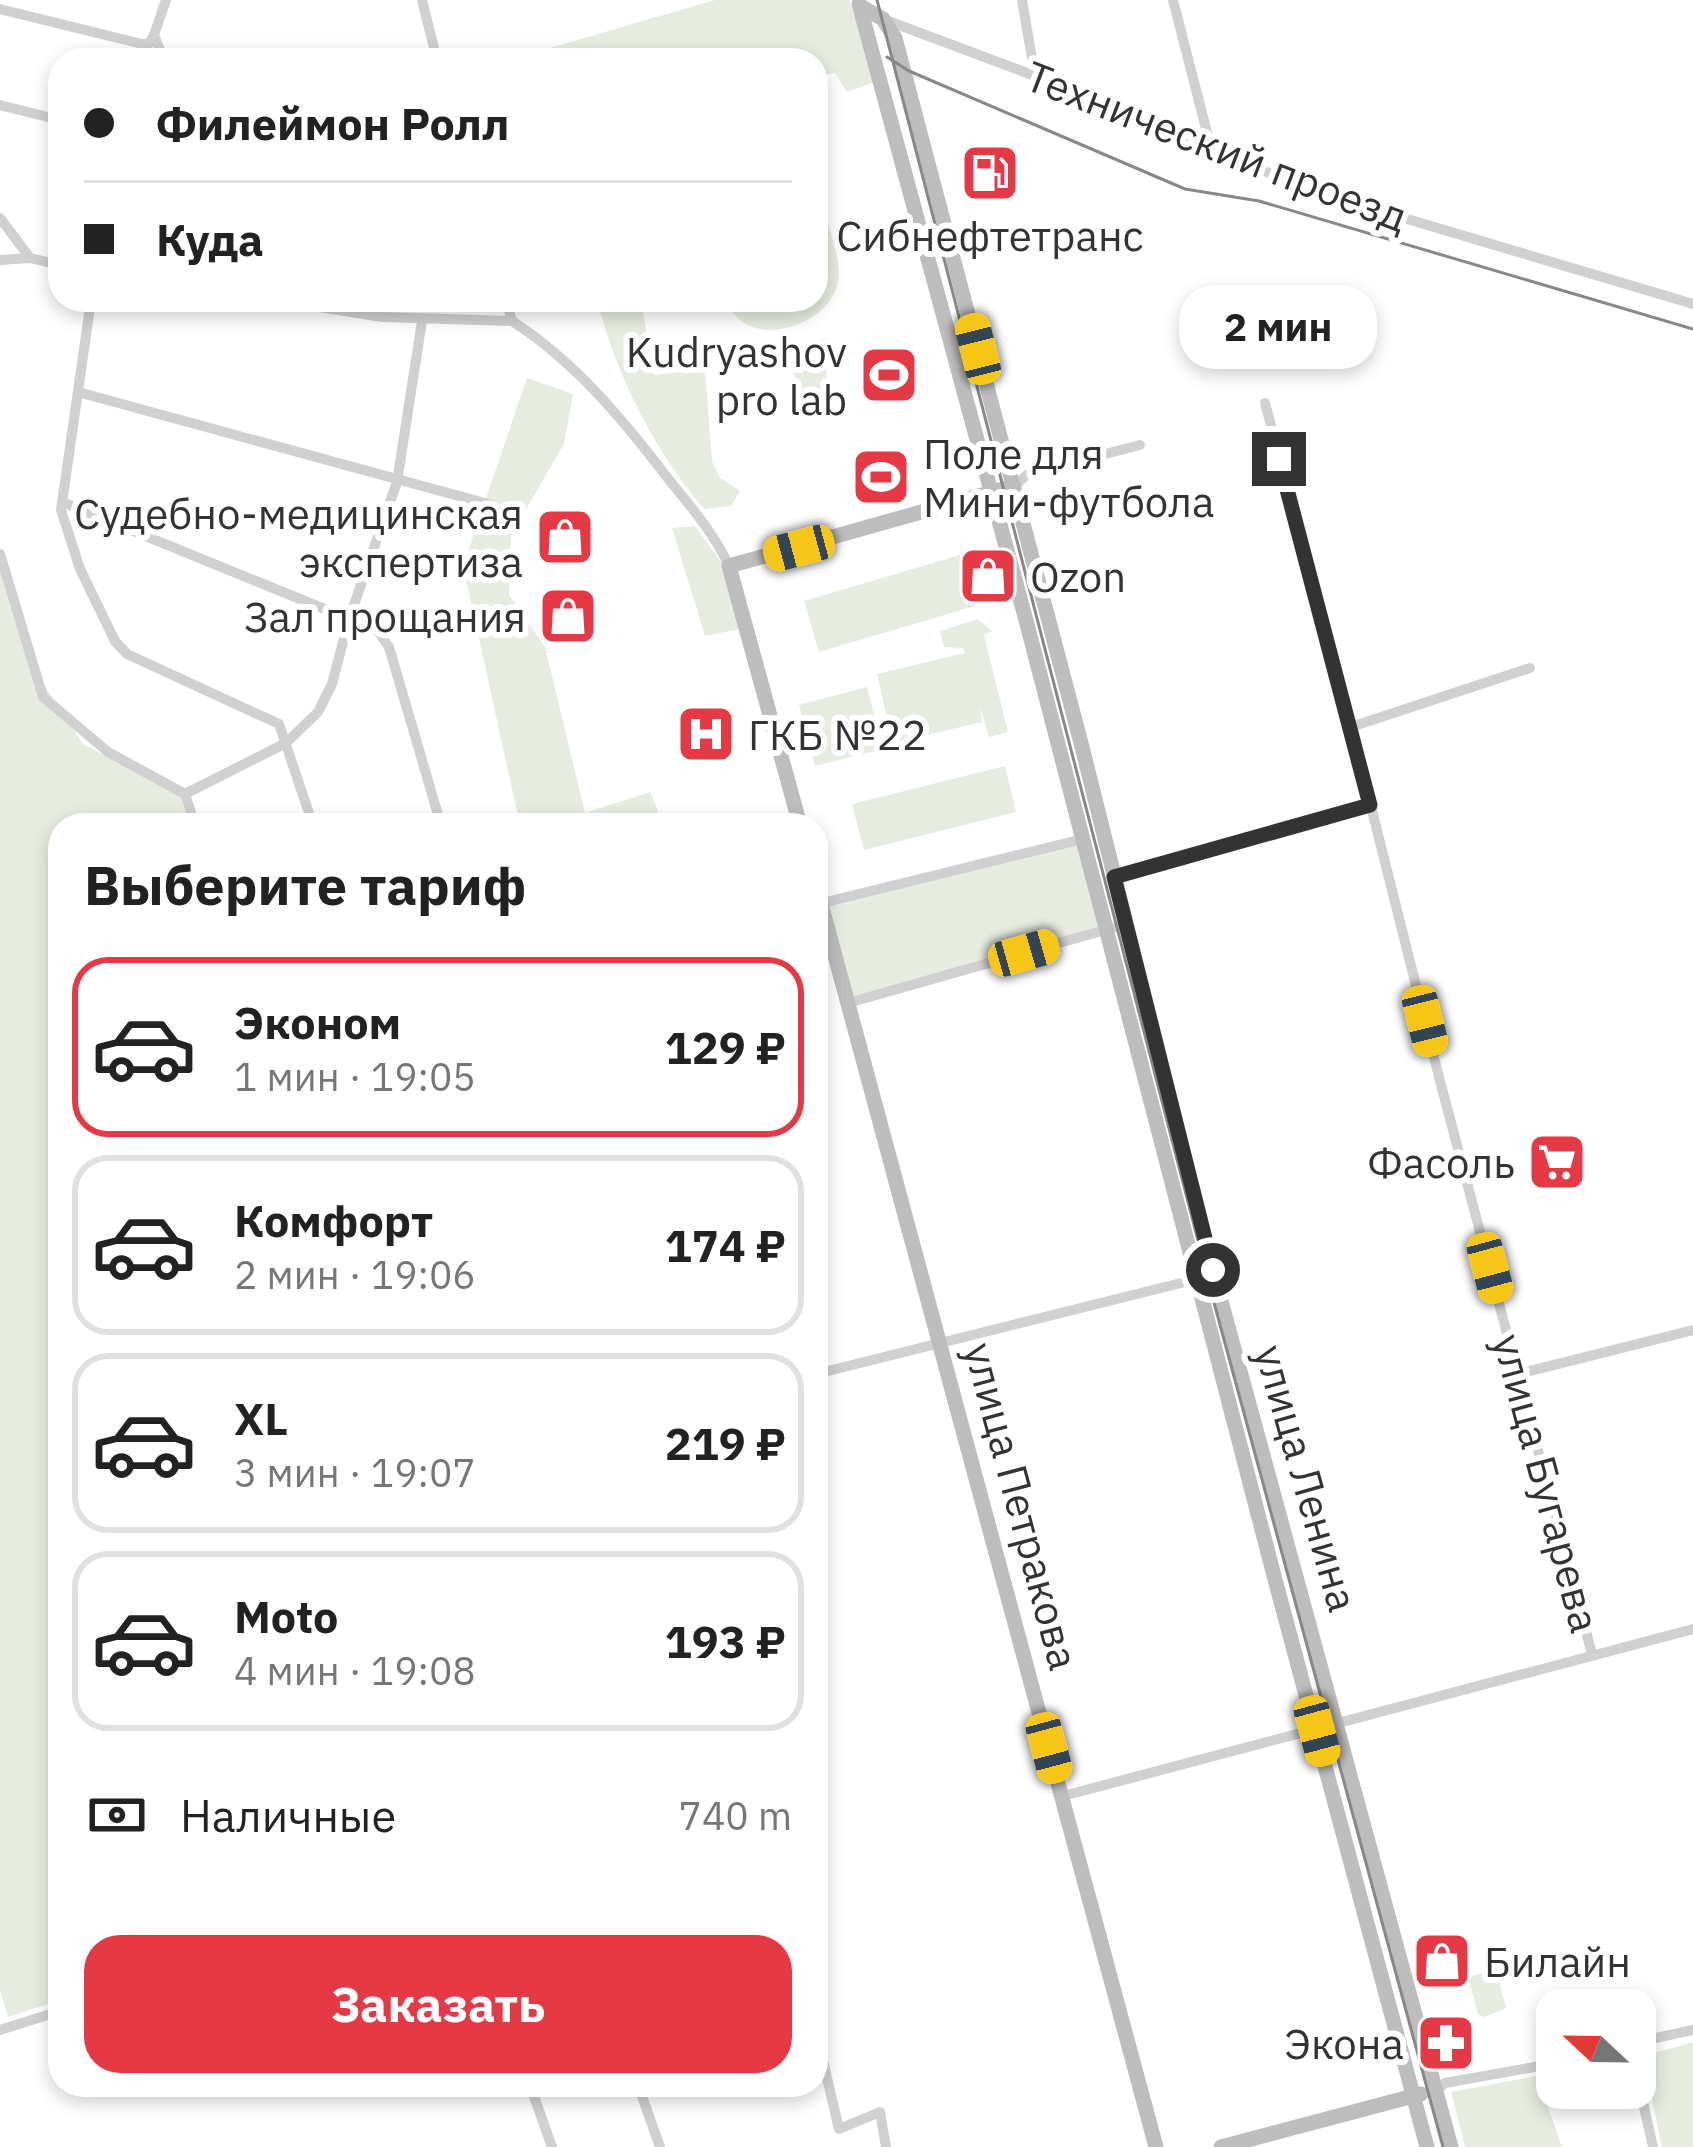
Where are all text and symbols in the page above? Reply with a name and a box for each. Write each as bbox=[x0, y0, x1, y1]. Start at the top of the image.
street label: Технический проезд bbox=[1018, 48, 1416, 244]
text: Филеймон Ролл bbox=[156, 94, 509, 152]
fuel station icon: Сибнефтетранс bbox=[959, 142, 1021, 204]
place label: Сибнефтетранс bbox=[836, 208, 1144, 263]
text: Куда bbox=[156, 210, 264, 268]
callout: 2 мин bbox=[1180, 285, 1378, 369]
text: 2 мин bbox=[1224, 301, 1332, 352]
car bbox=[952, 310, 1004, 388]
place label: Kudryashov pro lab bbox=[626, 324, 847, 427]
sports icon: Kudryashov pro lab bbox=[858, 344, 920, 406]
place label: Поле для Мини-футбола bbox=[923, 426, 1214, 529]
route end bbox=[1252, 432, 1306, 486]
sports icon: Поле для Мини-футбола bbox=[850, 446, 912, 508]
place label: Судебно-медицинская экспертиза bbox=[74, 486, 523, 589]
shop icon: Судебно-медицинская экспертиза bbox=[534, 506, 596, 568]
car bbox=[760, 521, 838, 575]
shop icon: Ozon bbox=[957, 545, 1019, 607]
place label: Ozon bbox=[1030, 549, 1126, 604]
shop icon: Зал прощания bbox=[537, 585, 599, 647]
place label: Зал прощания bbox=[244, 589, 526, 644]
hospital icon: ГКБ №22 bbox=[675, 703, 737, 765]
place label: ГКБ №22 bbox=[748, 707, 927, 762]
text: Выберите тариф bbox=[84, 850, 526, 920]
car bbox=[984, 926, 1064, 980]
car bbox=[1399, 982, 1451, 1060]
icon: car bbox=[90, 993, 198, 1101]
text: Эконом bbox=[234, 993, 401, 1051]
text: 129 ₽ bbox=[665, 1018, 786, 1076]
text: 1 мин · 19:05 bbox=[234, 1051, 476, 1102]
supermarket icon: Фасоль bbox=[1526, 1131, 1588, 1193]
place label: Фасоль bbox=[1367, 1135, 1515, 1190]
icon: car bbox=[90, 1191, 198, 1299]
text: Комфорт bbox=[234, 1191, 433, 1249]
text: 174 ₽ bbox=[665, 1216, 786, 1274]
car bbox=[1463, 1229, 1517, 1307]
route start bbox=[1186, 1243, 1240, 1297]
text: 2 мин · 19:06 bbox=[234, 1249, 476, 1300]
street label: улица Бугарева bbox=[1481, 1328, 1613, 1638]
street label: улица Петракова bbox=[952, 1337, 1092, 1675]
street label: улица Ленина bbox=[1243, 1338, 1371, 1618]
icon: car bbox=[90, 1389, 198, 1497]
text: XL bbox=[234, 1389, 288, 1447]
text: 219 ₽ bbox=[665, 1414, 786, 1472]
text: 3 мин · 19:07 bbox=[234, 1447, 476, 1498]
icon: car bbox=[90, 1587, 198, 1695]
text: Moto bbox=[234, 1587, 338, 1645]
text: 193 ₽ bbox=[665, 1612, 786, 1670]
text: 4 мин · 19:08 bbox=[234, 1645, 476, 1696]
car bbox=[1290, 1692, 1344, 1770]
car bbox=[1022, 1709, 1076, 1787]
icon: cash bbox=[84, 1782, 150, 1848]
text: Наличные bbox=[180, 1786, 396, 1844]
text: 740 m bbox=[679, 1790, 792, 1841]
shop icon: Билайн bbox=[1411, 1930, 1473, 1992]
place label: Билайн bbox=[1484, 1934, 1631, 1989]
button: Заказать bbox=[84, 1935, 792, 2073]
north arrow bbox=[1536, 1989, 1656, 2109]
map controls bbox=[1536, 1989, 1656, 2109]
pharmacy icon: Экона bbox=[1415, 2012, 1477, 2074]
place label: Экона bbox=[1284, 2016, 1404, 2071]

